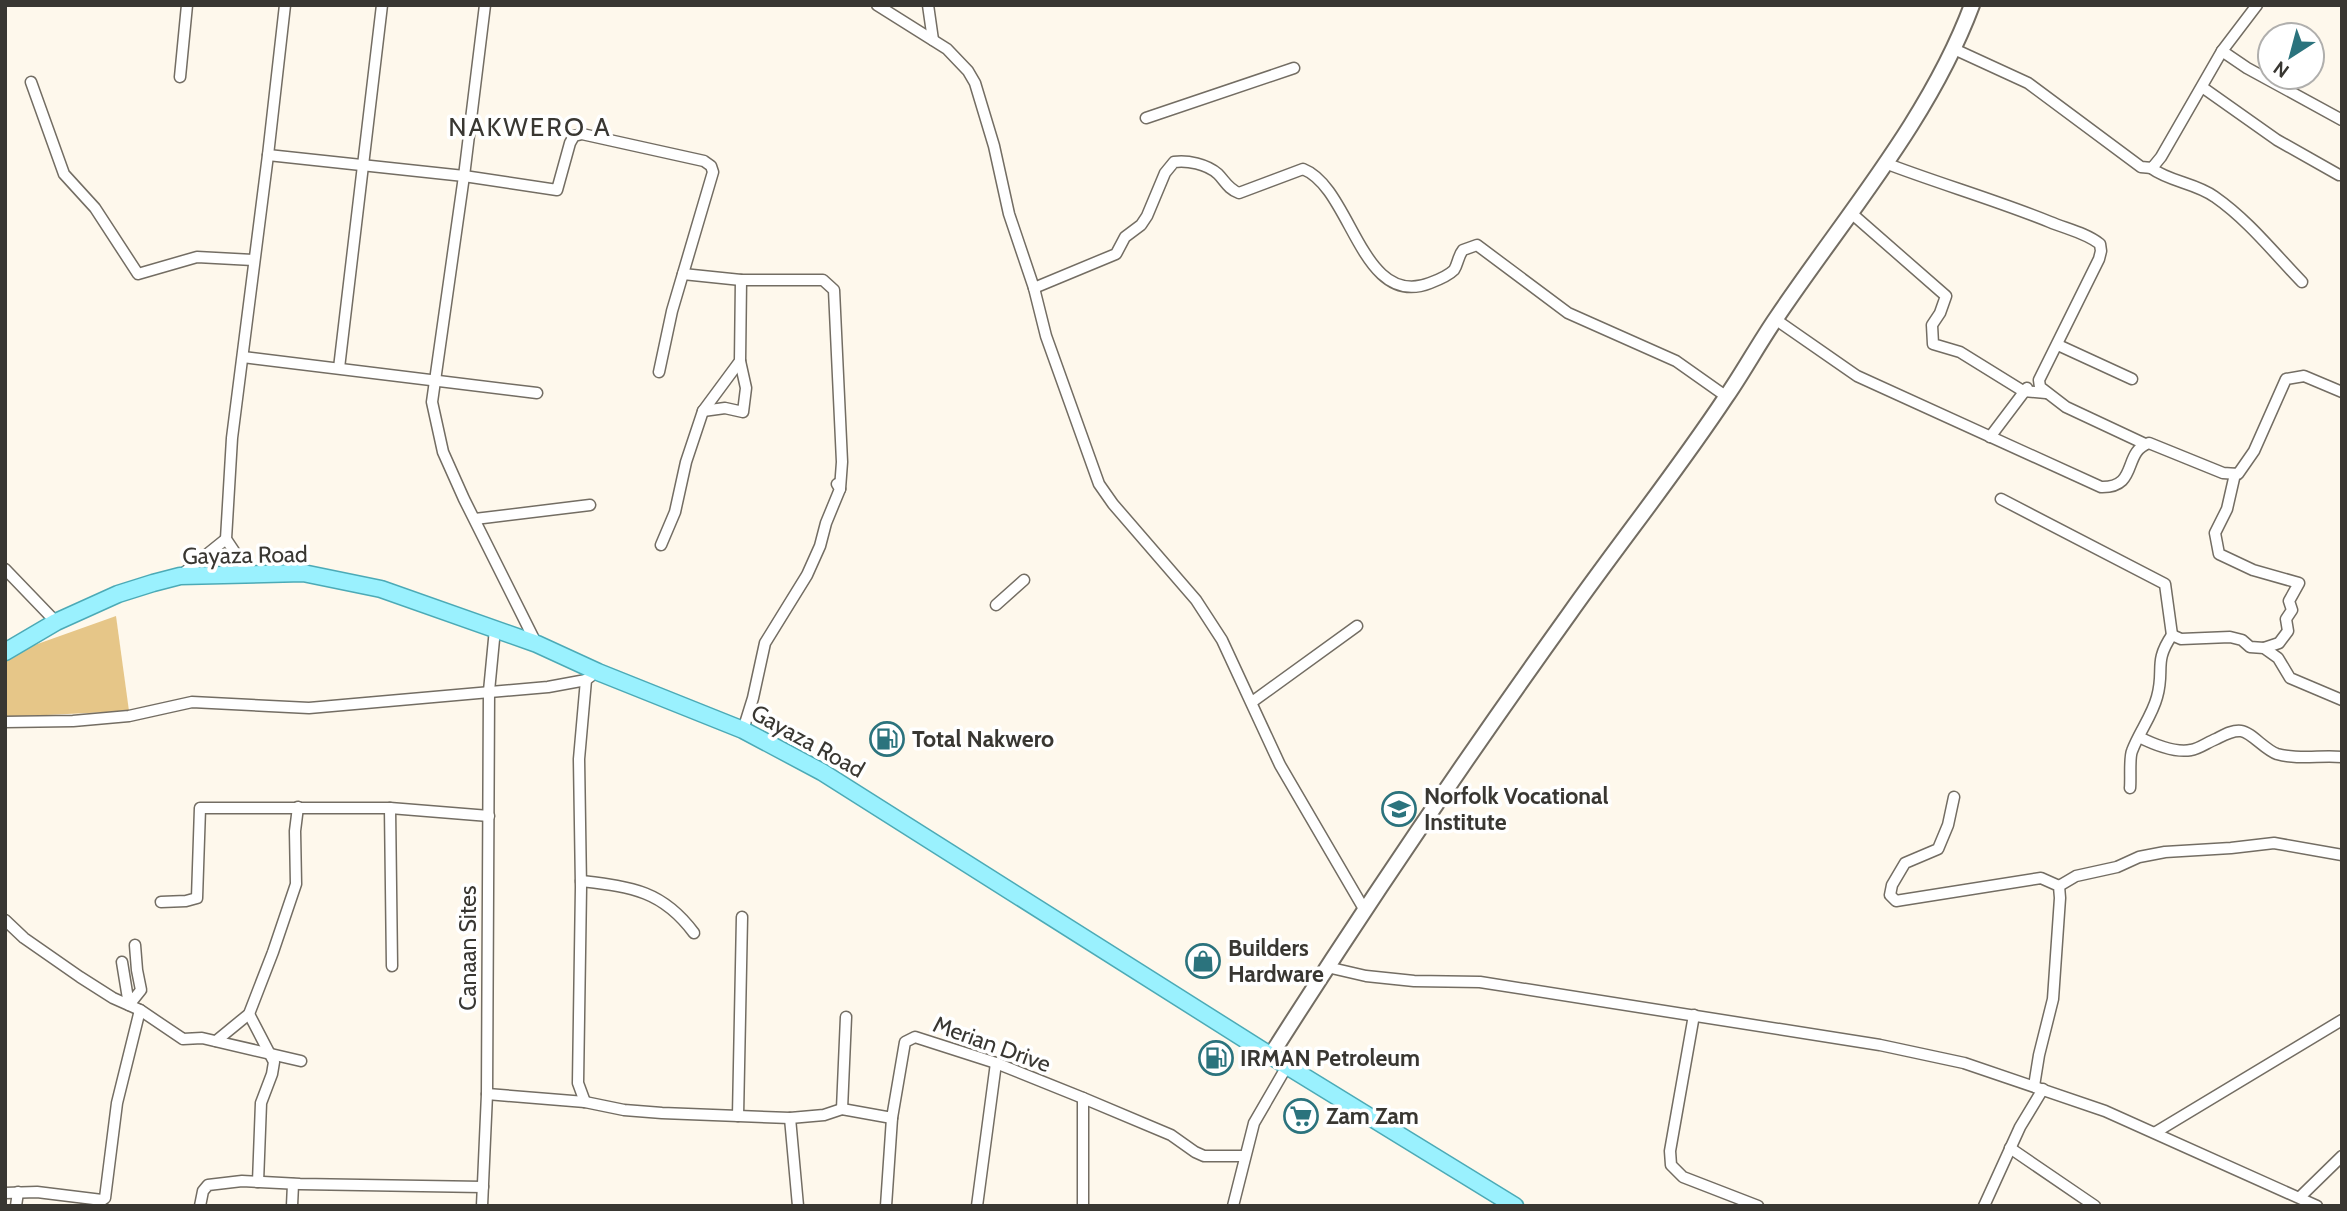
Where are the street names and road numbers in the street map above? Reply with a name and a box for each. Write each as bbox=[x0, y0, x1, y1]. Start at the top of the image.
street label: Gayaza Road bbox=[182, 540, 308, 570]
street label: Gayaza Road bbox=[746, 698, 870, 784]
street label: Canaan Sites bbox=[454, 885, 482, 1011]
street label: Merian Drive bbox=[929, 1010, 1055, 1078]

